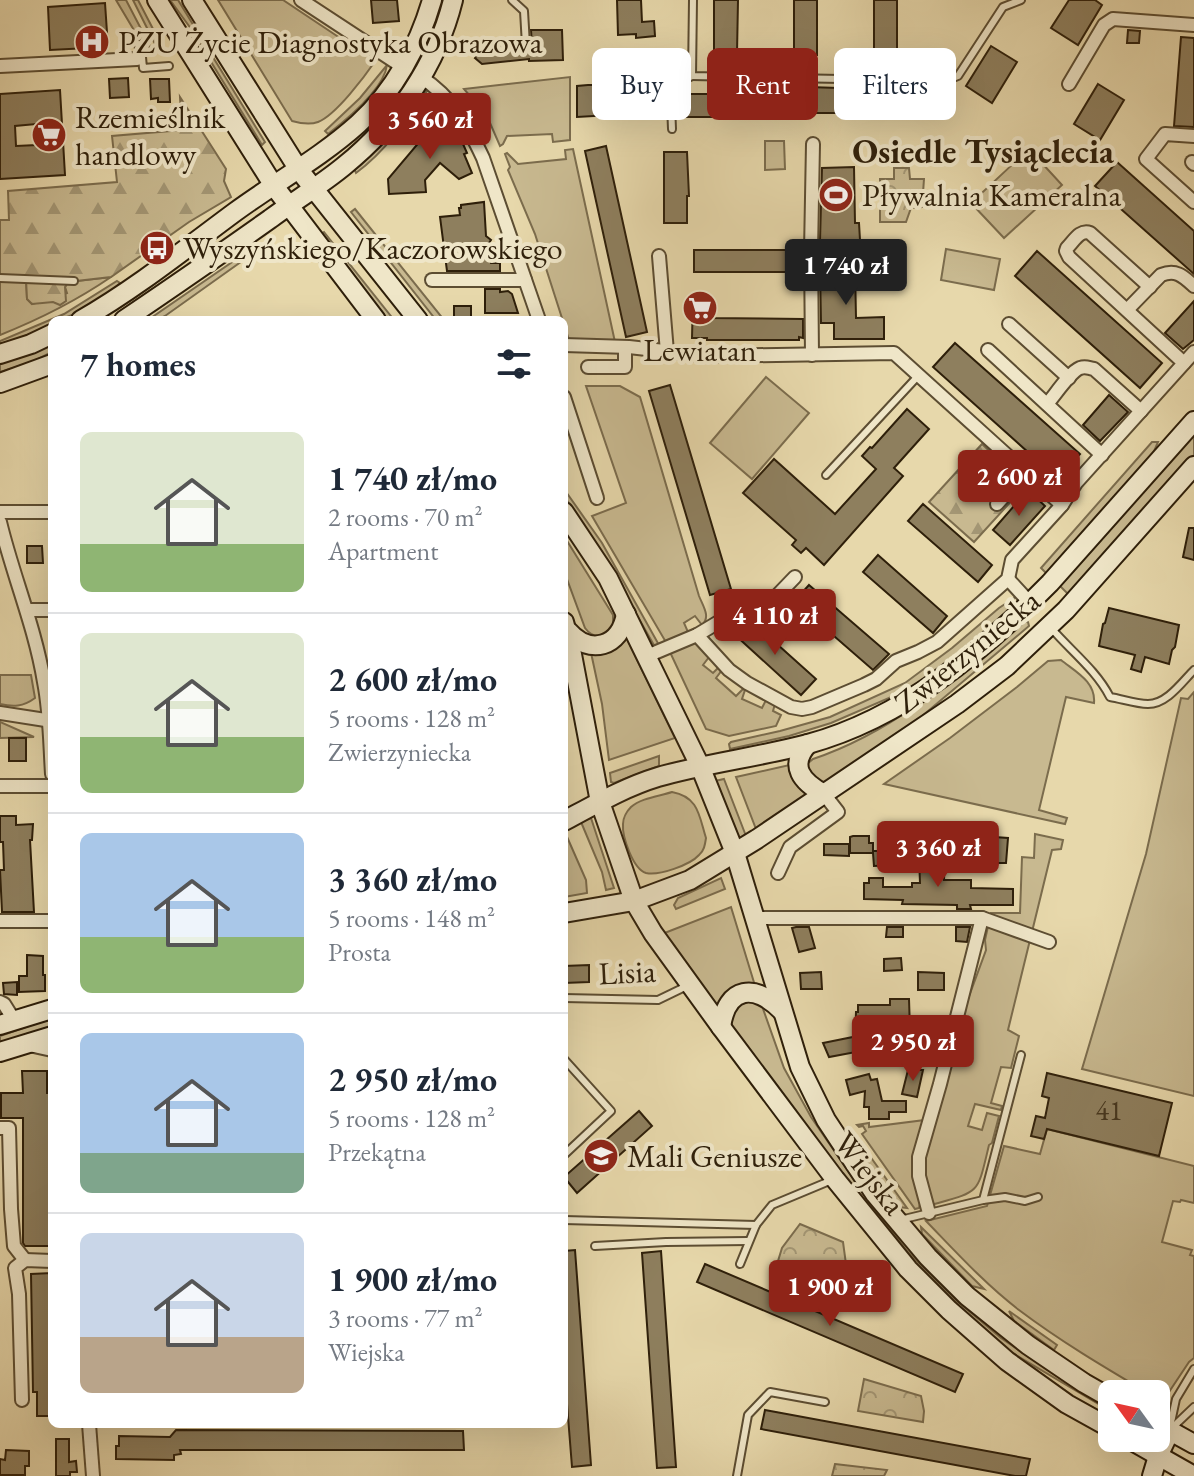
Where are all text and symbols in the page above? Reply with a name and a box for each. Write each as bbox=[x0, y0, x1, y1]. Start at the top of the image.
place label: PZU Życie Diagnostyka Obrazowa bbox=[118, 21, 543, 63]
hospital icon: PZU Życie Diagnostyka Obrazowa bbox=[73, 23, 111, 61]
chip: Buy bbox=[592, 48, 691, 120]
chip: Rent bbox=[707, 48, 818, 120]
chip: Filters bbox=[834, 48, 956, 120]
pin: 3 560 zł bbox=[347, 93, 513, 161]
place label: Rzemieślnik handlowy bbox=[75, 96, 226, 175]
text: 3 560 zł bbox=[387, 102, 473, 136]
supermarket icon: Rzemieślnik handlowy bbox=[30, 116, 68, 154]
district label: Osiedle Tysiąclecia bbox=[852, 129, 1115, 173]
place label: Pływalnia Kameralna bbox=[862, 174, 1121, 216]
sports icon: Pływalnia Kameralna bbox=[817, 176, 855, 214]
place label: Wyszyńskiego/Kaczorowskiego bbox=[183, 227, 563, 269]
bus stop icon: Wyszyńskiego/Kaczorowskiego bbox=[138, 229, 176, 267]
pin: 1 740 zł bbox=[763, 239, 929, 307]
text: 1 740 zł bbox=[803, 248, 889, 282]
supermarket icon: Lewiatan bbox=[681, 289, 719, 327]
place label: Lewiatan bbox=[643, 329, 757, 371]
text: 7 homes bbox=[80, 342, 196, 386]
icon: filters bbox=[492, 342, 536, 386]
pin: 2 600 zł bbox=[936, 450, 1102, 518]
text: 1 740 zł/mo bbox=[328, 456, 497, 500]
text: 2 600 zł bbox=[976, 459, 1062, 493]
icon: home bbox=[144, 464, 240, 560]
text: 2 rooms · 70 m² bbox=[328, 500, 483, 534]
text: Apartment bbox=[328, 534, 438, 568]
street label: Zwierzyniecka bbox=[885, 579, 1049, 723]
pin: 4 110 zł bbox=[692, 589, 858, 657]
text: 4 110 zł bbox=[732, 598, 818, 632]
text: 2 600 zł/mo bbox=[328, 657, 497, 701]
icon: home bbox=[144, 665, 240, 761]
text: 5 rooms · 128 m² bbox=[328, 701, 495, 735]
text: Zwierzyniecka bbox=[328, 735, 471, 769]
pin: 3 360 zł bbox=[855, 821, 1021, 889]
text: 3 360 zł bbox=[895, 830, 981, 864]
text: 3 360 zł/mo bbox=[328, 857, 497, 901]
icon: home bbox=[144, 865, 240, 961]
text: 5 rooms · 148 m² bbox=[328, 901, 495, 935]
text: Prosta bbox=[328, 935, 391, 969]
street label: Lisia bbox=[597, 950, 657, 994]
pin: 2 950 zł bbox=[830, 1015, 996, 1083]
text: 2 950 zł bbox=[870, 1024, 956, 1058]
text: 2 950 zł/mo bbox=[328, 1057, 497, 1101]
icon: home bbox=[144, 1065, 240, 1161]
house number: 41 bbox=[1096, 1092, 1122, 1128]
text: 5 rooms · 128 m² bbox=[328, 1101, 495, 1135]
street label: Wiejska bbox=[824, 1123, 916, 1223]
text: Przekątna bbox=[328, 1135, 426, 1169]
place label: Mali Geniusze bbox=[627, 1135, 802, 1177]
school or university icon: Mali Geniusze bbox=[582, 1137, 620, 1175]
text: 1 900 zł/mo bbox=[328, 1257, 497, 1301]
pin: 1 900 zł bbox=[747, 1260, 913, 1328]
icon: home bbox=[144, 1265, 240, 1361]
text: 1 900 zł bbox=[787, 1269, 873, 1303]
text: 3 rooms · 77 m² bbox=[328, 1301, 483, 1335]
text: Wiejska bbox=[328, 1335, 405, 1369]
north arrow bbox=[1098, 1380, 1170, 1452]
map controls bbox=[1098, 1380, 1170, 1452]

